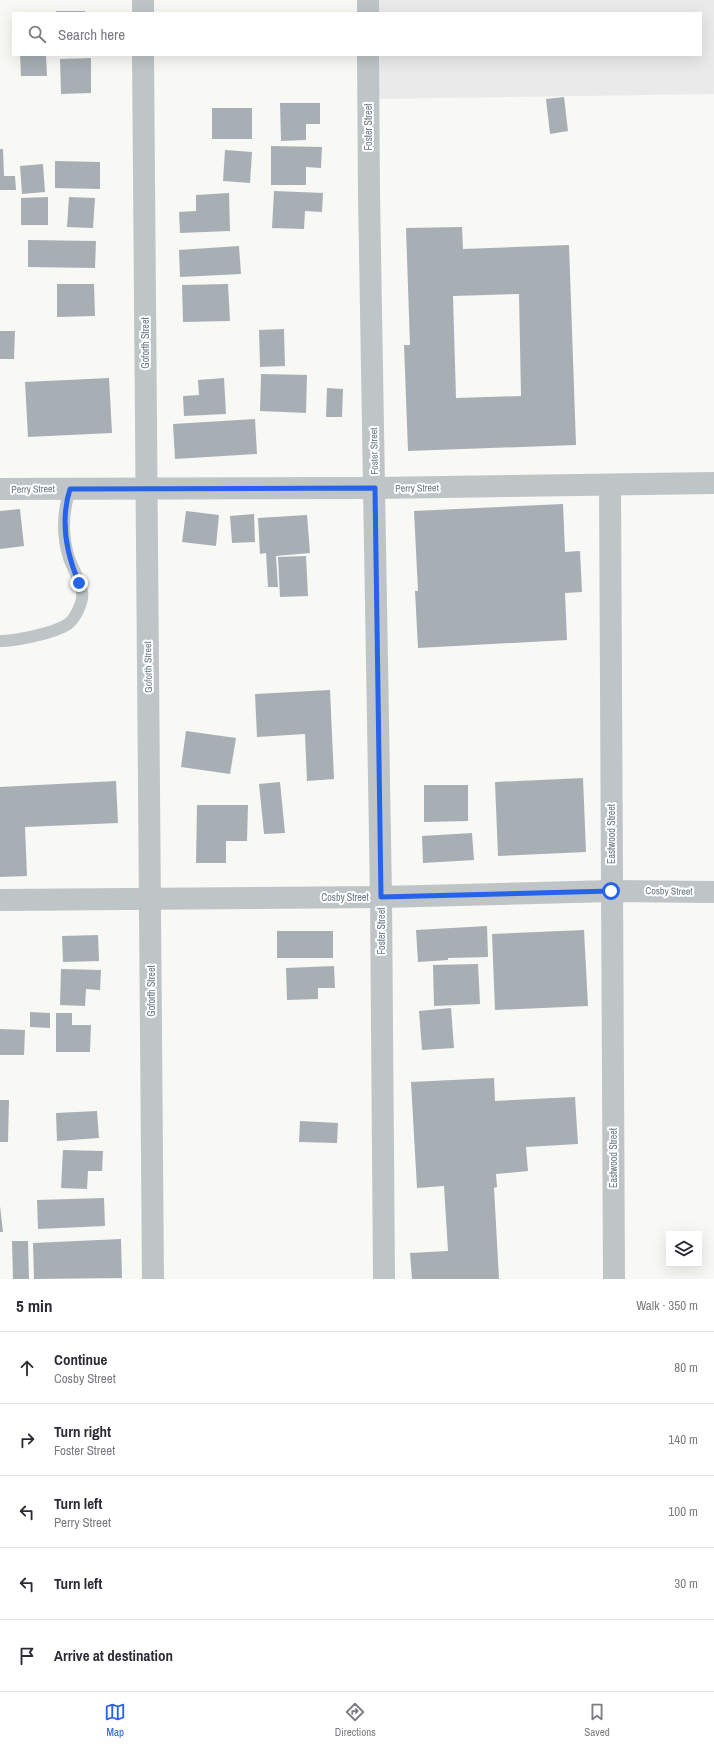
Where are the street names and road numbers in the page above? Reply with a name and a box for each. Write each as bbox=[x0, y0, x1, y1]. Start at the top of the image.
street label: Foster Street bbox=[362, 103, 375, 151]
street label: Goforth Street bbox=[139, 317, 152, 369]
street label: Foster Street bbox=[367, 427, 381, 475]
street label: Perry Street bbox=[395, 481, 440, 495]
street label: Perry Street bbox=[11, 482, 56, 496]
street label: Goforth Street bbox=[141, 640, 155, 693]
street label: Eastwood Street bbox=[605, 803, 618, 864]
street label: Cosby Street bbox=[645, 884, 694, 898]
street label: Cosby Street bbox=[321, 891, 369, 904]
street label: Foster Street bbox=[375, 907, 388, 955]
street label: Goforth Street bbox=[145, 965, 158, 1017]
street label: Eastwood Street bbox=[607, 1127, 620, 1188]

